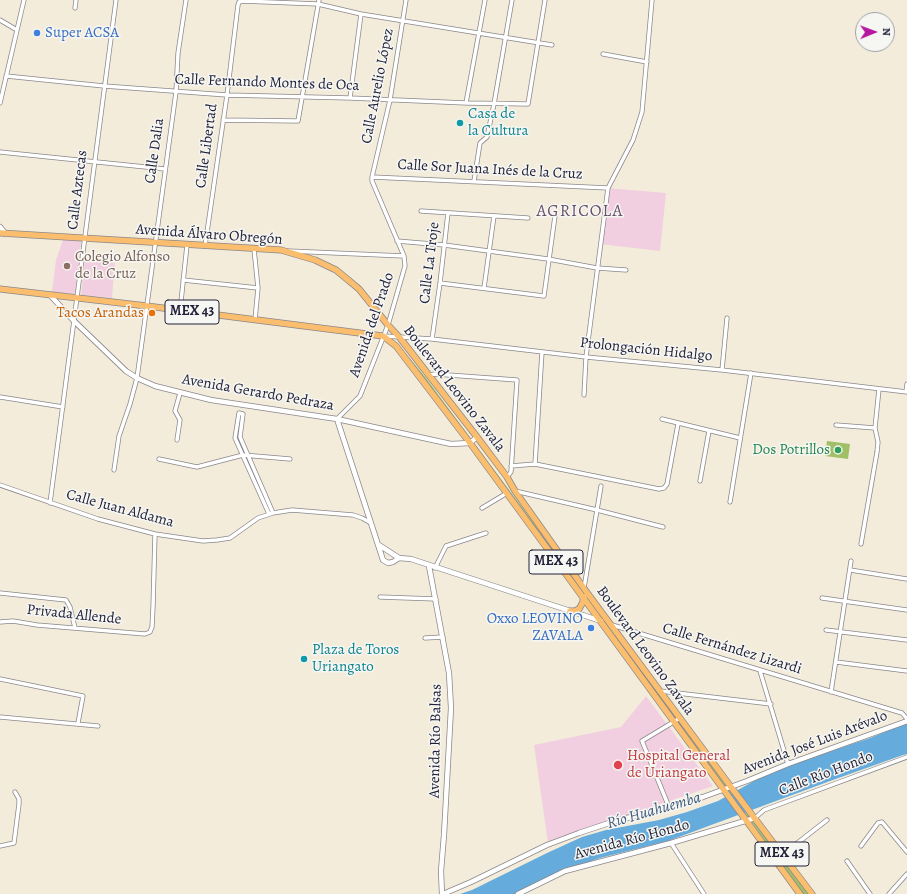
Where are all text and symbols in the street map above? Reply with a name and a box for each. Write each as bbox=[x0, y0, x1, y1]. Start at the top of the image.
north arrow bbox=[855, 12, 895, 52]
place label: Super ACSA bbox=[45, 24, 119, 42]
street label: Calle Aurelio López bbox=[358, 27, 398, 145]
marker: Super ACSA bbox=[32, 28, 42, 38]
text: N bbox=[879, 28, 894, 36]
street label: Calle Fernando Montes de Oca bbox=[174, 71, 360, 95]
street label: Calle Libertad bbox=[192, 103, 222, 189]
place label: Casa de la Cultura bbox=[468, 105, 528, 140]
street label: Calle Dalia bbox=[142, 117, 168, 185]
marker: Casa de la Cultura bbox=[455, 118, 465, 128]
street label: Calle Aztecas bbox=[64, 149, 92, 231]
street label: Calle Sor Juana Inés de la Cruz bbox=[397, 156, 583, 184]
district label: AGRICOLA bbox=[537, 202, 623, 222]
street label: Avenida Álvaro Obregón bbox=[135, 221, 283, 249]
street label: Calle La Troje bbox=[416, 221, 444, 305]
place label: Colegio Alfonso de la Cruz bbox=[75, 248, 170, 283]
marker: Colegio Alfonso de la Cruz bbox=[62, 261, 72, 271]
street label: Avenida del Prado bbox=[346, 270, 398, 380]
road number: MEX 43 bbox=[165, 300, 219, 324]
place label: Tacos Arandas bbox=[57, 304, 144, 322]
marker: Tacos Arandas bbox=[147, 308, 157, 318]
street label: Boulevard Leovino Zavala bbox=[399, 322, 509, 456]
street label: Prolongación Hidalgo bbox=[579, 334, 713, 366]
street label: Avenida Gerardo Pedraza bbox=[181, 371, 335, 415]
place label: Dos Potrillos bbox=[752, 441, 830, 459]
marker: Dos Potrillos bbox=[833, 445, 843, 455]
street label: Calle Juan Aldama bbox=[64, 486, 176, 532]
road number: MEX 43 bbox=[529, 550, 583, 574]
street label: Boulevard Leovino Zavala bbox=[592, 583, 698, 719]
street label: Privada Allende bbox=[26, 601, 122, 629]
place label: Oxxo LEOVINO ZAVALA bbox=[487, 610, 583, 645]
street label: Calle Fernández Lizardi bbox=[660, 619, 804, 679]
marker: Oxxo LEOVINO ZAVALA bbox=[586, 623, 596, 633]
place label: Plaza de Toros Uriangato bbox=[312, 641, 399, 676]
marker: Plaza de Toros Uriangato bbox=[299, 654, 309, 664]
street label: Avenida Río Balsas bbox=[426, 684, 446, 798]
street label: Avenida José Luis Arévalo bbox=[740, 707, 890, 779]
place label: Hospital General de Uriangato bbox=[627, 747, 730, 782]
street label: Calle Río Hondo bbox=[776, 748, 876, 800]
marker: Hospital General de Uriangato bbox=[612, 759, 624, 771]
water label: Río Huahuemba bbox=[605, 788, 703, 834]
street label: Avenida Río Hondo bbox=[573, 816, 691, 864]
road number: MEX 43 bbox=[755, 842, 809, 866]

